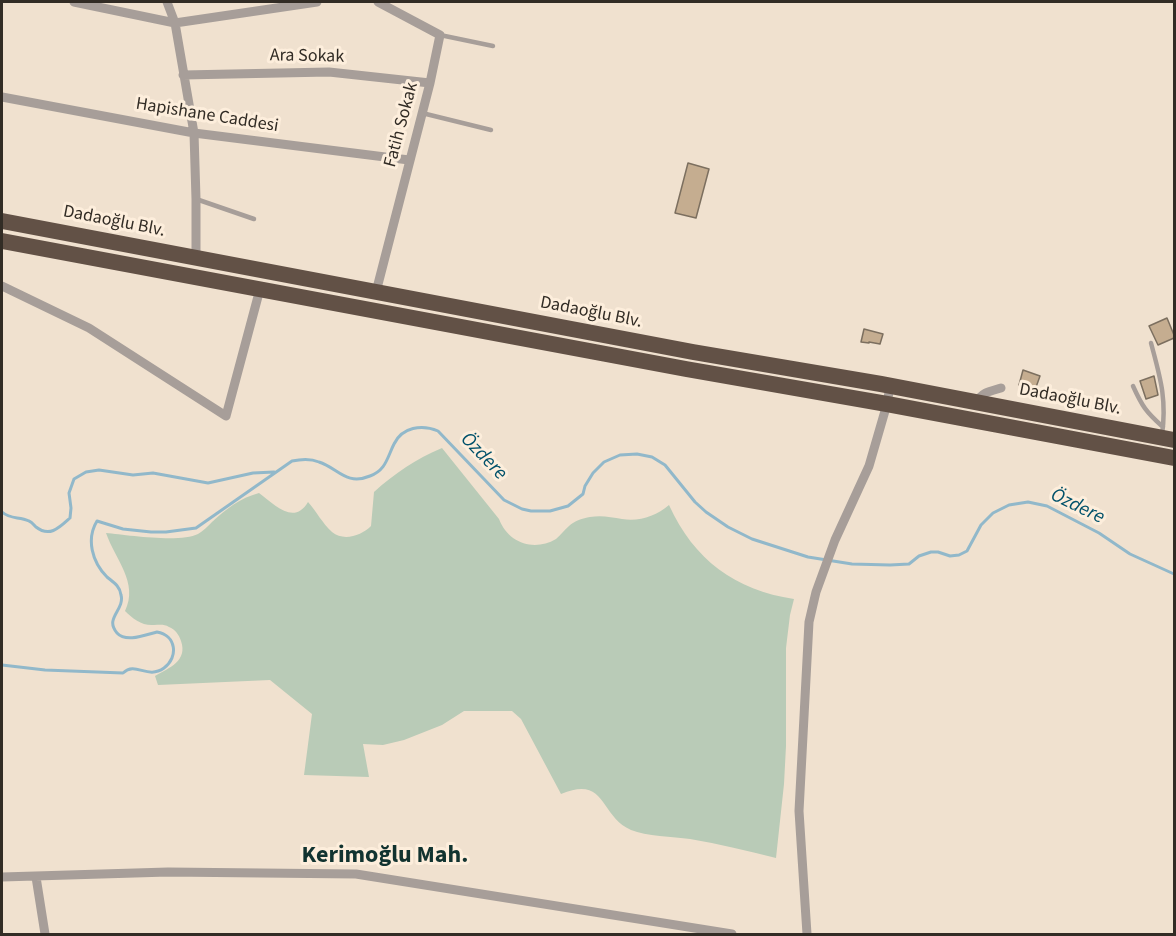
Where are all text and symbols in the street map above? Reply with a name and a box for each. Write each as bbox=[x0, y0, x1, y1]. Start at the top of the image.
street label: Ara Sokak bbox=[270, 46, 344, 68]
street label: Fatih Sokak bbox=[380, 80, 424, 170]
street label: Hapishane Caddesi bbox=[134, 94, 280, 138]
street label: Dadaoğlu Blv. bbox=[61, 202, 167, 242]
street label: Dadaoğlu Blv. bbox=[538, 293, 644, 333]
street label: Dadaoğlu Blv. bbox=[1017, 380, 1123, 420]
water label: Özdere bbox=[455, 428, 511, 486]
water label: Özdere bbox=[1046, 484, 1108, 530]
district label: Kerimoğlu Mah. bbox=[302, 843, 468, 871]

